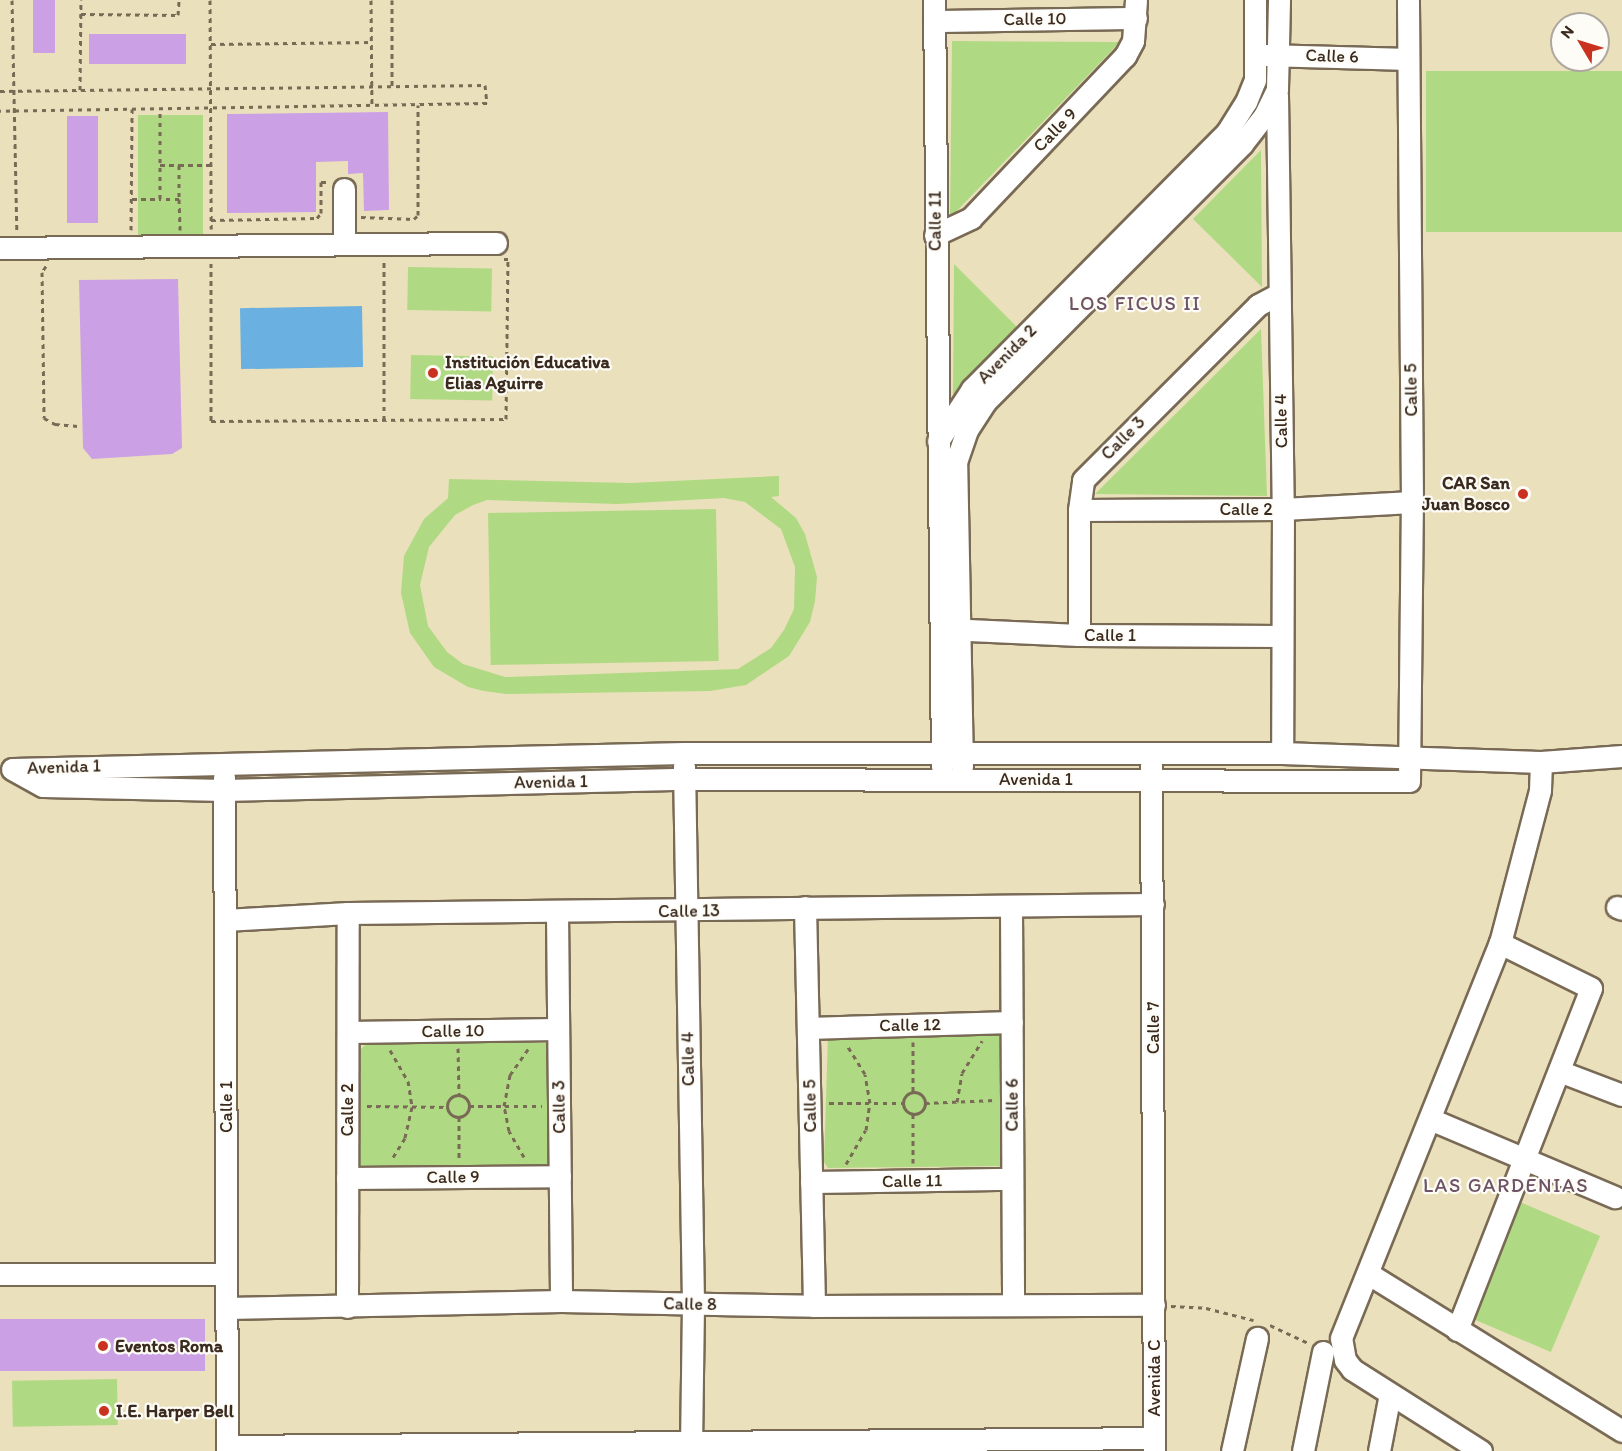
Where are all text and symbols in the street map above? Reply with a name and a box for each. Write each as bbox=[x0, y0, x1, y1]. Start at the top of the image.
street label: Calle 10 bbox=[1003, 8, 1067, 30]
north arrow bbox=[1550, 12, 1610, 72]
text: N bbox=[1556, 22, 1578, 42]
street label: Calle 6 bbox=[1305, 44, 1359, 68]
street label: Calle 9 bbox=[1029, 103, 1081, 157]
street label: Calle 11 bbox=[924, 191, 946, 251]
district label: LOS FICUS II bbox=[1070, 291, 1200, 315]
street label: Avenida 2 bbox=[973, 320, 1041, 388]
place label: Institución Educativa Elias Aguirre bbox=[445, 352, 610, 394]
street label: Calle 5 bbox=[1400, 363, 1422, 417]
marker: Institución Educativa Elias Aguirre bbox=[426, 366, 440, 380]
street label: Calle 4 bbox=[1270, 394, 1292, 448]
street label: Calle 3 bbox=[1096, 411, 1150, 465]
place label: CAR San Juan Bosco bbox=[1422, 473, 1510, 516]
marker: CAR San Juan Bosco bbox=[1514, 485, 1532, 503]
street label: Calle 2 bbox=[1219, 498, 1273, 520]
street label: Calle 1 bbox=[1084, 624, 1136, 646]
street label: Avenida 1 bbox=[27, 755, 101, 779]
street label: Avenida 1 bbox=[999, 768, 1073, 790]
street label: Avenida 1 bbox=[514, 771, 588, 793]
street label: Calle 13 bbox=[658, 900, 720, 922]
street label: Calle 7 bbox=[1142, 1002, 1164, 1054]
street label: Calle 12 bbox=[879, 1014, 941, 1036]
street label: Calle 10 bbox=[421, 1020, 485, 1042]
street label: Calle 4 bbox=[677, 1032, 699, 1086]
street label: Calle 6 bbox=[1001, 1078, 1023, 1132]
street label: Calle 5 bbox=[799, 1079, 821, 1133]
street label: Calle 3 bbox=[548, 1080, 570, 1134]
street label: Calle 1 bbox=[215, 1081, 237, 1133]
street label: Calle 2 bbox=[336, 1083, 358, 1137]
street label: Calle 9 bbox=[426, 1166, 480, 1188]
street label: Calle 11 bbox=[882, 1170, 942, 1192]
district label: LAS GARDENIAS bbox=[1423, 1173, 1589, 1197]
street label: Calle 8 bbox=[663, 1293, 717, 1315]
place label: Eventos Roma bbox=[115, 1335, 223, 1357]
marker: Eventos Roma bbox=[96, 1339, 110, 1353]
street label: Avenida C bbox=[1143, 1339, 1165, 1417]
place label: I.E. Harper Bell bbox=[116, 1400, 234, 1422]
marker: I.E. Harper Bell bbox=[97, 1404, 111, 1418]

